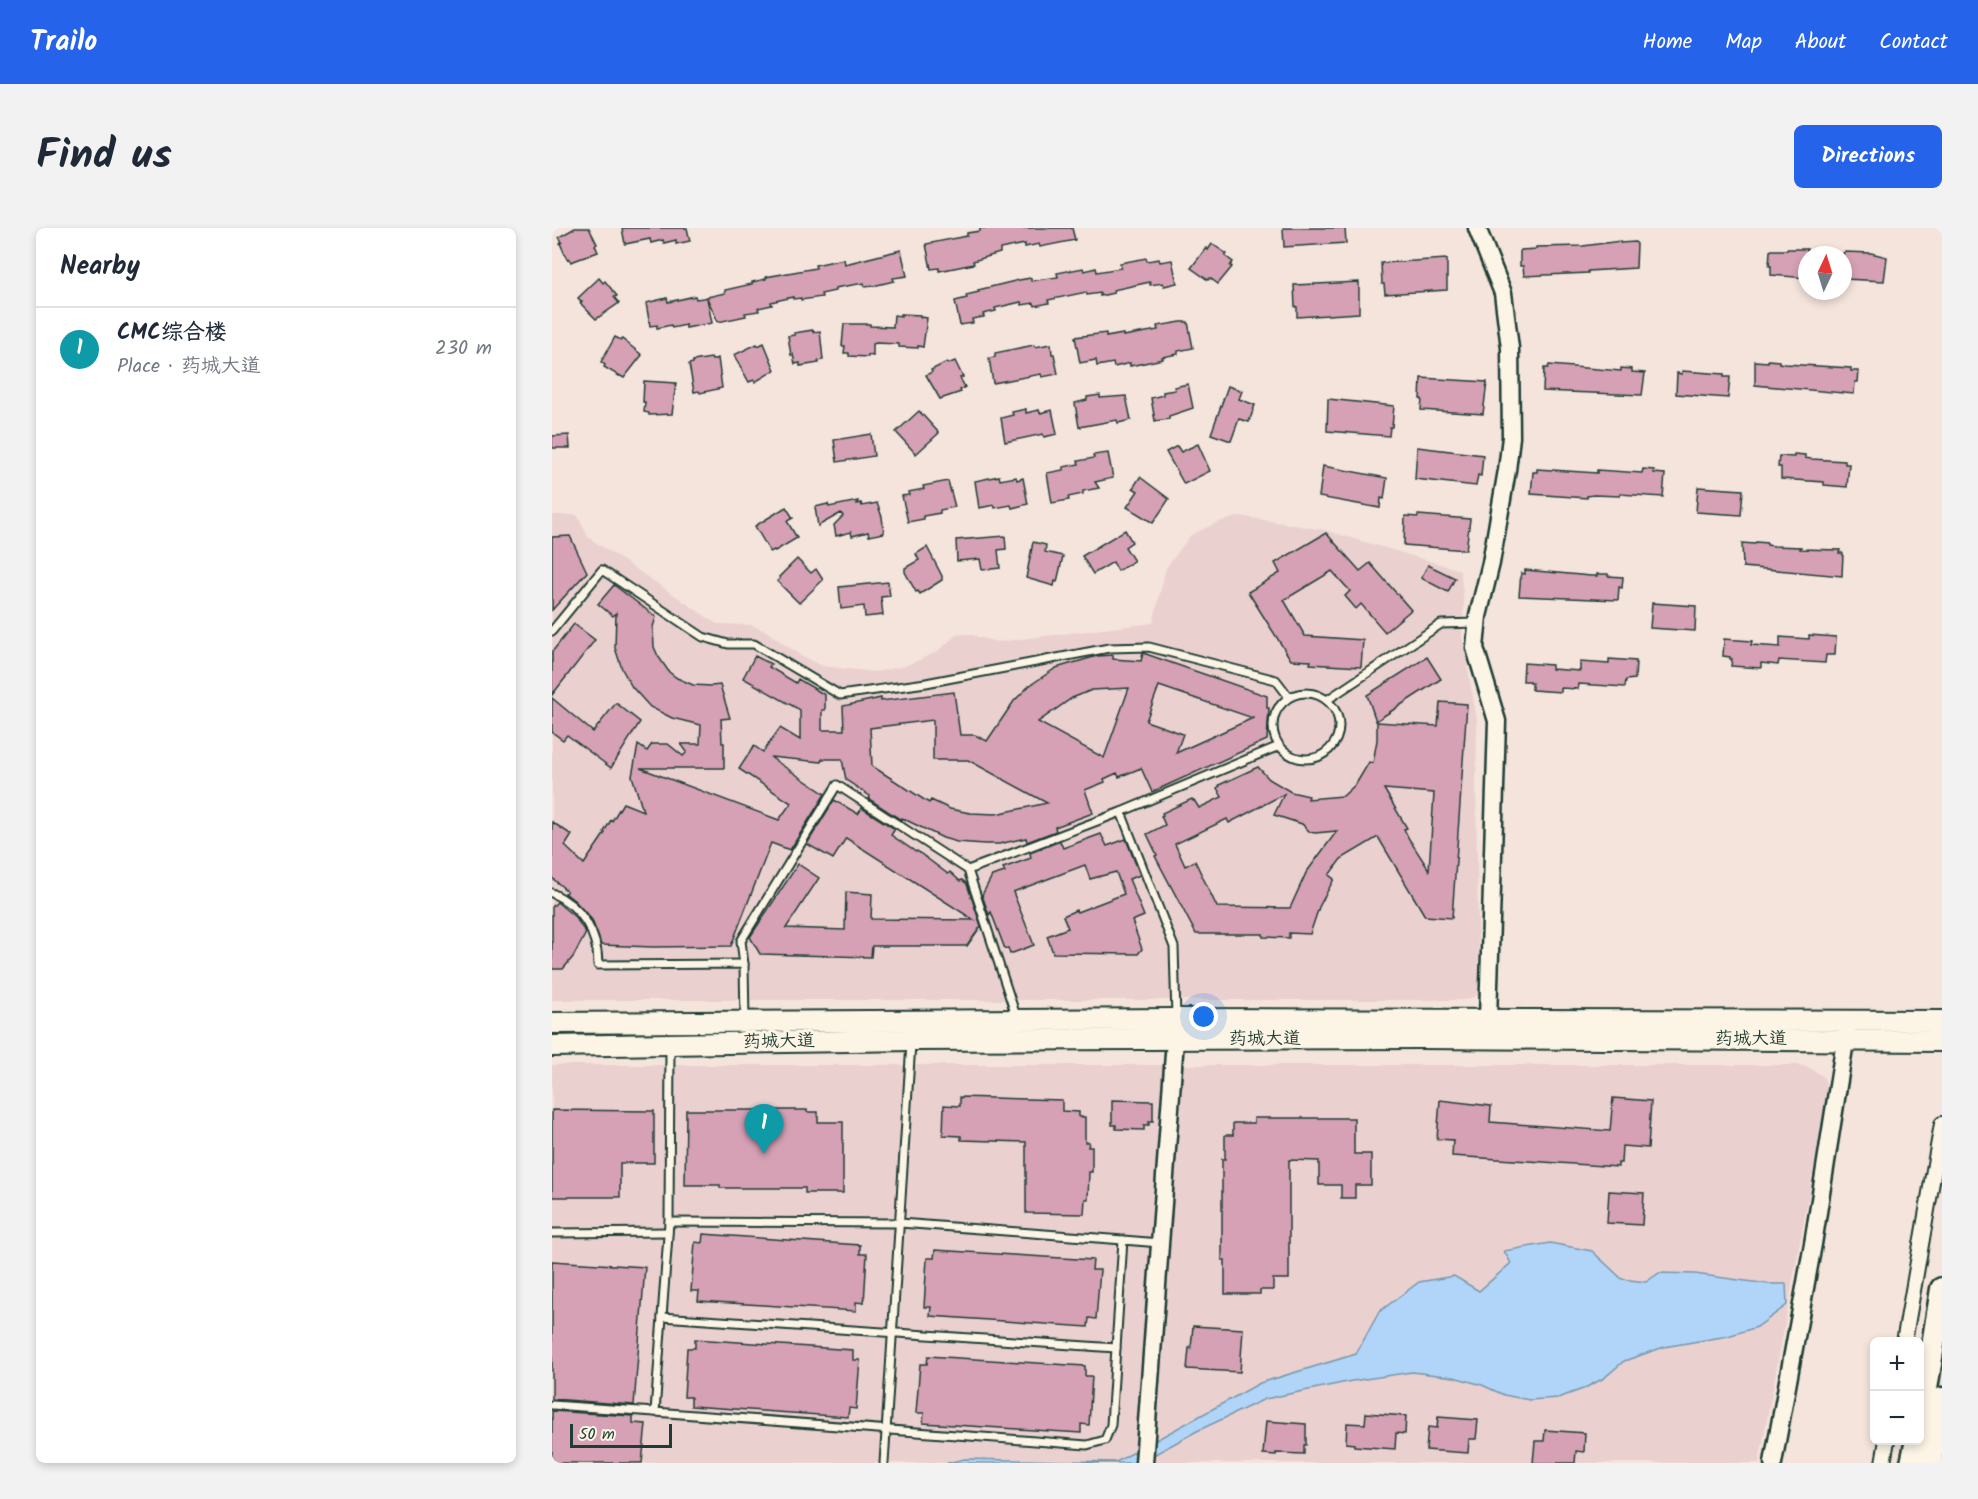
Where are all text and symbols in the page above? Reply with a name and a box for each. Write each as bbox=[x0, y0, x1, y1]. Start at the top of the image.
text: Trailo bbox=[30, 20, 97, 65]
text: Home bbox=[1643, 26, 1692, 59]
text: Map bbox=[1725, 26, 1762, 59]
text: About bbox=[1795, 26, 1846, 59]
text: Contact bbox=[1879, 26, 1948, 59]
text: Find us bbox=[36, 123, 172, 190]
button: Directions bbox=[1794, 125, 1942, 188]
text: Nearby bbox=[60, 246, 140, 288]
north arrow bbox=[1798, 246, 1852, 300]
text: CMC综合楼 bbox=[117, 316, 227, 351]
text: 1 bbox=[76, 333, 83, 365]
text: 230 m bbox=[435, 333, 492, 365]
text: Place · 药城大道 bbox=[117, 351, 261, 383]
your location bbox=[1189, 1002, 1218, 1031]
street label: 药城大道 bbox=[1229, 1025, 1301, 1054]
street label: 药城大道 bbox=[1715, 1025, 1787, 1054]
street label: 药城大道 bbox=[743, 1027, 815, 1057]
pin: 1 bbox=[744, 1104, 784, 1154]
map controls bbox=[1870, 1337, 1924, 1445]
button: + bbox=[1870, 1337, 1924, 1391]
button: − bbox=[1870, 1391, 1924, 1445]
scale bar bbox=[570, 1421, 672, 1448]
text: 50 m bbox=[579, 1422, 615, 1447]

